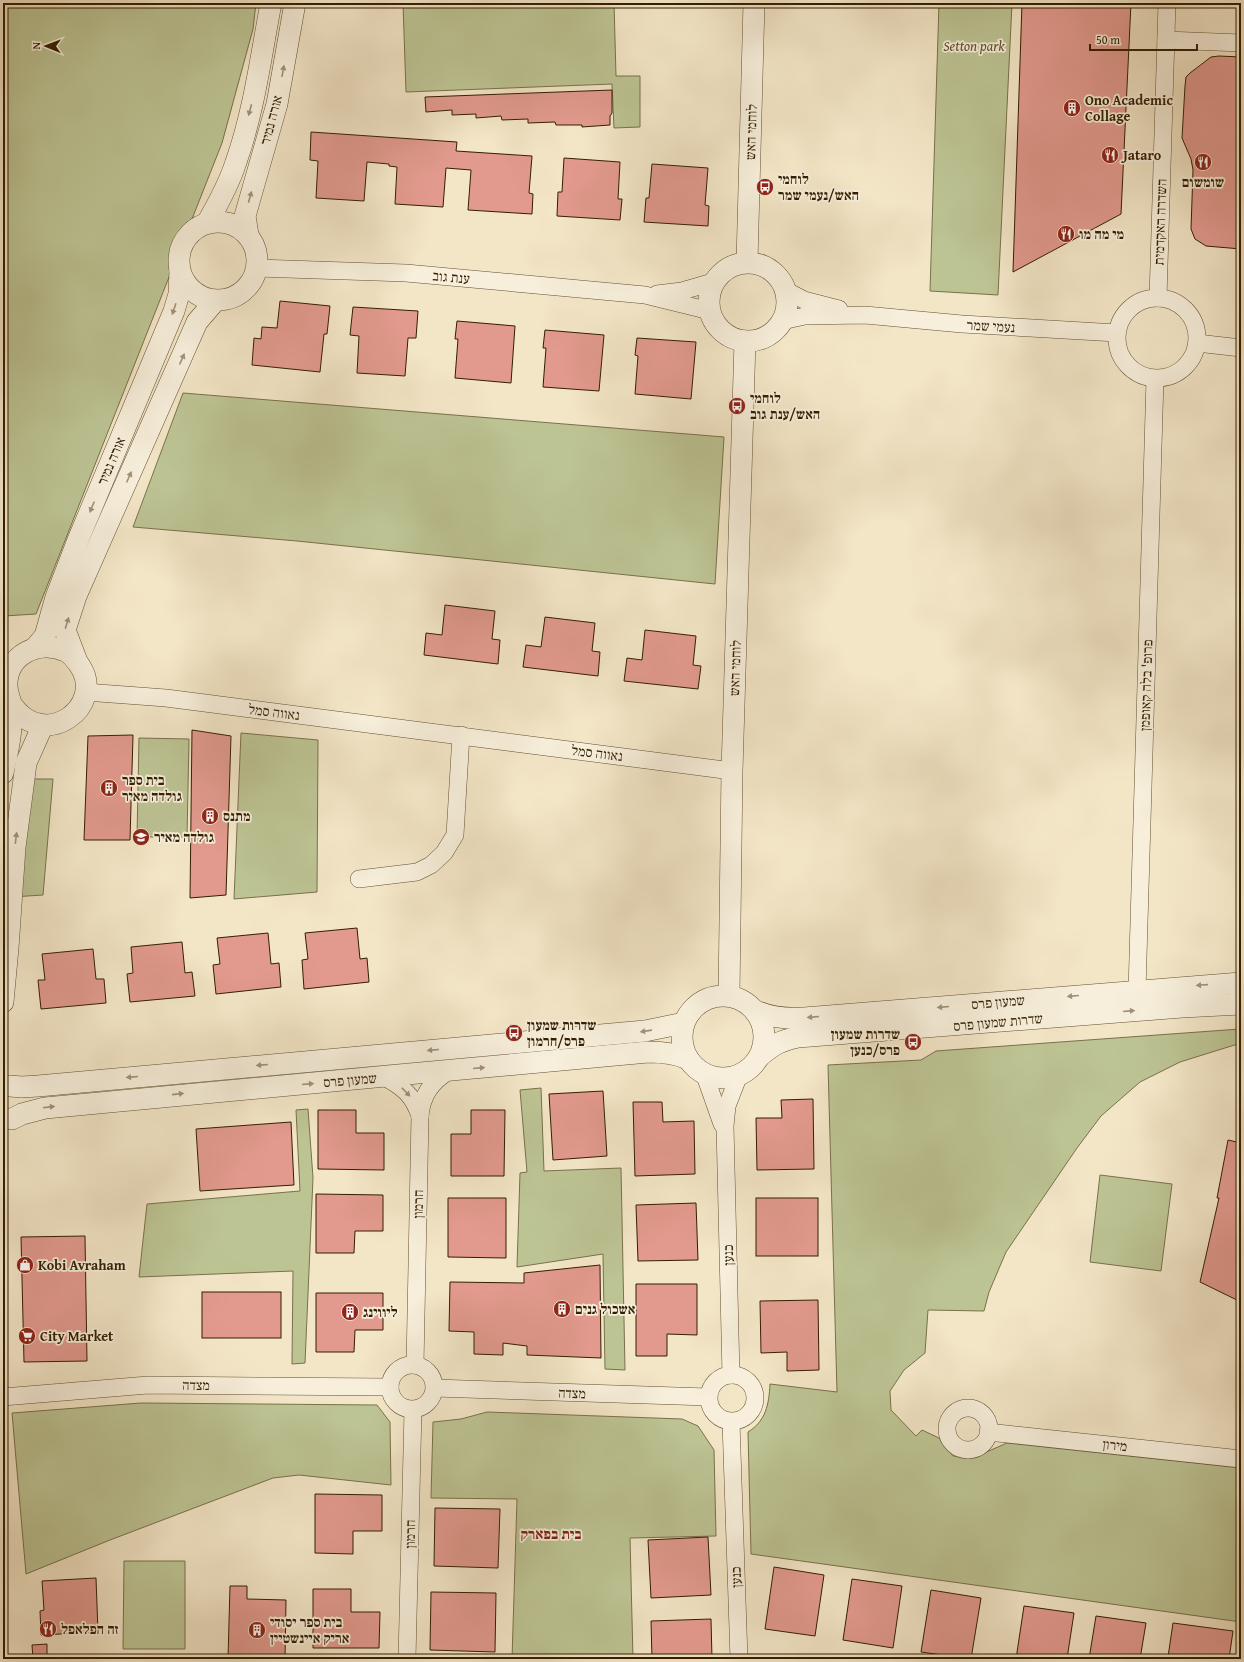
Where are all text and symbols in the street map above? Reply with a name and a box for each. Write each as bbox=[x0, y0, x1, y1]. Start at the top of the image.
north arrow bbox=[26, 26, 66, 66]
scale bar bbox=[1090, 26, 1197, 52]
text: 50 m bbox=[1096, 31, 1120, 48]
park label: Setton park bbox=[943, 36, 1005, 56]
text: N bbox=[28, 41, 44, 50]
one-way arrow bbox=[280, 65, 286, 77]
place label: Ono Academic Collage bbox=[1085, 90, 1173, 126]
street label: אורה נמיר bbox=[255, 93, 287, 147]
building icon: Ono Academic Collage bbox=[1062, 98, 1082, 118]
street label: לוחמי האש bbox=[740, 103, 762, 160]
one-way arrow bbox=[247, 104, 253, 116]
restaurant icon: Jataro bbox=[1100, 145, 1120, 165]
place label: Jataro bbox=[1121, 145, 1162, 165]
restaurant icon: שומשום bbox=[1193, 152, 1213, 172]
place label: לוחמי האש/נעמי שמר bbox=[778, 169, 859, 205]
place label: שומשום bbox=[1182, 172, 1224, 192]
bus stop icon: לוחמי האש/נעמי שמר bbox=[755, 177, 775, 197]
street label: השדרה האקדמית bbox=[1148, 178, 1172, 266]
one-way arrow bbox=[247, 191, 253, 203]
restaurant icon: מי מה מו bbox=[1056, 224, 1076, 244]
place label: מי מה מו bbox=[1079, 224, 1124, 244]
street label: ענת גוב bbox=[431, 265, 471, 289]
one-way arrow bbox=[171, 304, 177, 316]
street label: נעמי שמר bbox=[966, 315, 1016, 337]
one-way arrow bbox=[179, 353, 185, 364]
place label: לוחמי האש/ענת גוב bbox=[750, 388, 820, 424]
bus stop icon: לוחמי האש/ענת גוב bbox=[727, 396, 747, 416]
street label: אורה נמיר bbox=[92, 434, 130, 488]
one-way arrow bbox=[126, 471, 132, 483]
one-way arrow bbox=[88, 501, 94, 513]
one-way arrow bbox=[64, 616, 70, 628]
street label: לוחמי האש bbox=[724, 639, 746, 696]
street label: פרופ' בלה קאופמן bbox=[1134, 639, 1158, 731]
street label: נאווה סמל bbox=[247, 699, 301, 725]
street label: נאווה סמל bbox=[570, 740, 624, 766]
place label: בית ספר גולדה מאיר bbox=[122, 770, 182, 806]
building icon: בית ספר גולדה מאיר bbox=[99, 778, 119, 798]
building icon: מתנס bbox=[200, 806, 220, 826]
place label: מתנס bbox=[223, 806, 250, 826]
school or university icon: גולדה מאיר bbox=[131, 827, 151, 847]
place label: גולדה מאיר bbox=[154, 827, 214, 847]
one-way arrow bbox=[13, 832, 19, 844]
one-way arrow bbox=[1196, 982, 1208, 989]
street label: שמעון פרס bbox=[970, 990, 1026, 1014]
one-way arrow bbox=[1066, 993, 1079, 999]
one-way arrow bbox=[937, 1003, 949, 1010]
street label: שדרות שמעון פרס bbox=[952, 1008, 1044, 1036]
one-way arrow bbox=[1123, 1008, 1135, 1014]
one-way arrow bbox=[807, 1014, 819, 1021]
place label: שדרות שמעון פרס/חרמון bbox=[527, 1015, 596, 1051]
bus stop icon: שדרות שמעון פרס/חרמון bbox=[504, 1023, 524, 1043]
place label: שדרות שמעון פרס/כנען bbox=[831, 1024, 900, 1060]
one-way arrow bbox=[640, 1028, 652, 1034]
bus stop icon: שדרות שמעון פרס/כנען bbox=[903, 1032, 923, 1052]
one-way arrow bbox=[427, 1047, 439, 1054]
one-way arrow bbox=[256, 1062, 268, 1069]
one-way arrow bbox=[473, 1065, 485, 1072]
street label: שמעון פרס bbox=[322, 1068, 378, 1092]
one-way arrow bbox=[126, 1074, 138, 1081]
one-way arrow bbox=[302, 1080, 314, 1087]
one-way arrow bbox=[402, 1087, 411, 1097]
one-way arrow bbox=[172, 1091, 184, 1098]
one-way arrow bbox=[43, 1104, 55, 1111]
street label: חרמון bbox=[408, 1189, 428, 1219]
street label: כנען bbox=[718, 1244, 738, 1266]
shop icon: Kobi Avraham bbox=[15, 1255, 35, 1275]
place label: Kobi Avraham bbox=[38, 1255, 126, 1275]
building icon: אשכול גנים bbox=[552, 1299, 572, 1319]
place label: אשכול גנים bbox=[575, 1299, 636, 1319]
building icon: ליווינג bbox=[340, 1302, 360, 1322]
place label: ליווינג bbox=[363, 1302, 398, 1322]
supermarket icon: City Market bbox=[17, 1326, 37, 1346]
place label: City Market bbox=[40, 1326, 114, 1346]
street label: מצדה bbox=[182, 1375, 210, 1395]
street label: מצדה bbox=[558, 1383, 586, 1403]
street label: מירון bbox=[1102, 1434, 1128, 1456]
street label: חרמון bbox=[400, 1519, 420, 1549]
district label: בית בפארק bbox=[520, 1523, 582, 1544]
street label: כנען bbox=[726, 1566, 746, 1588]
place label: בית ספר יסודי אריק איינשטיין bbox=[270, 1612, 350, 1648]
restaurant icon: זה הפלאפל bbox=[38, 1619, 58, 1639]
place label: זה הפלאפל bbox=[61, 1619, 119, 1639]
building icon: בית ספר יסודי אריק איינשטיין bbox=[247, 1620, 267, 1640]

